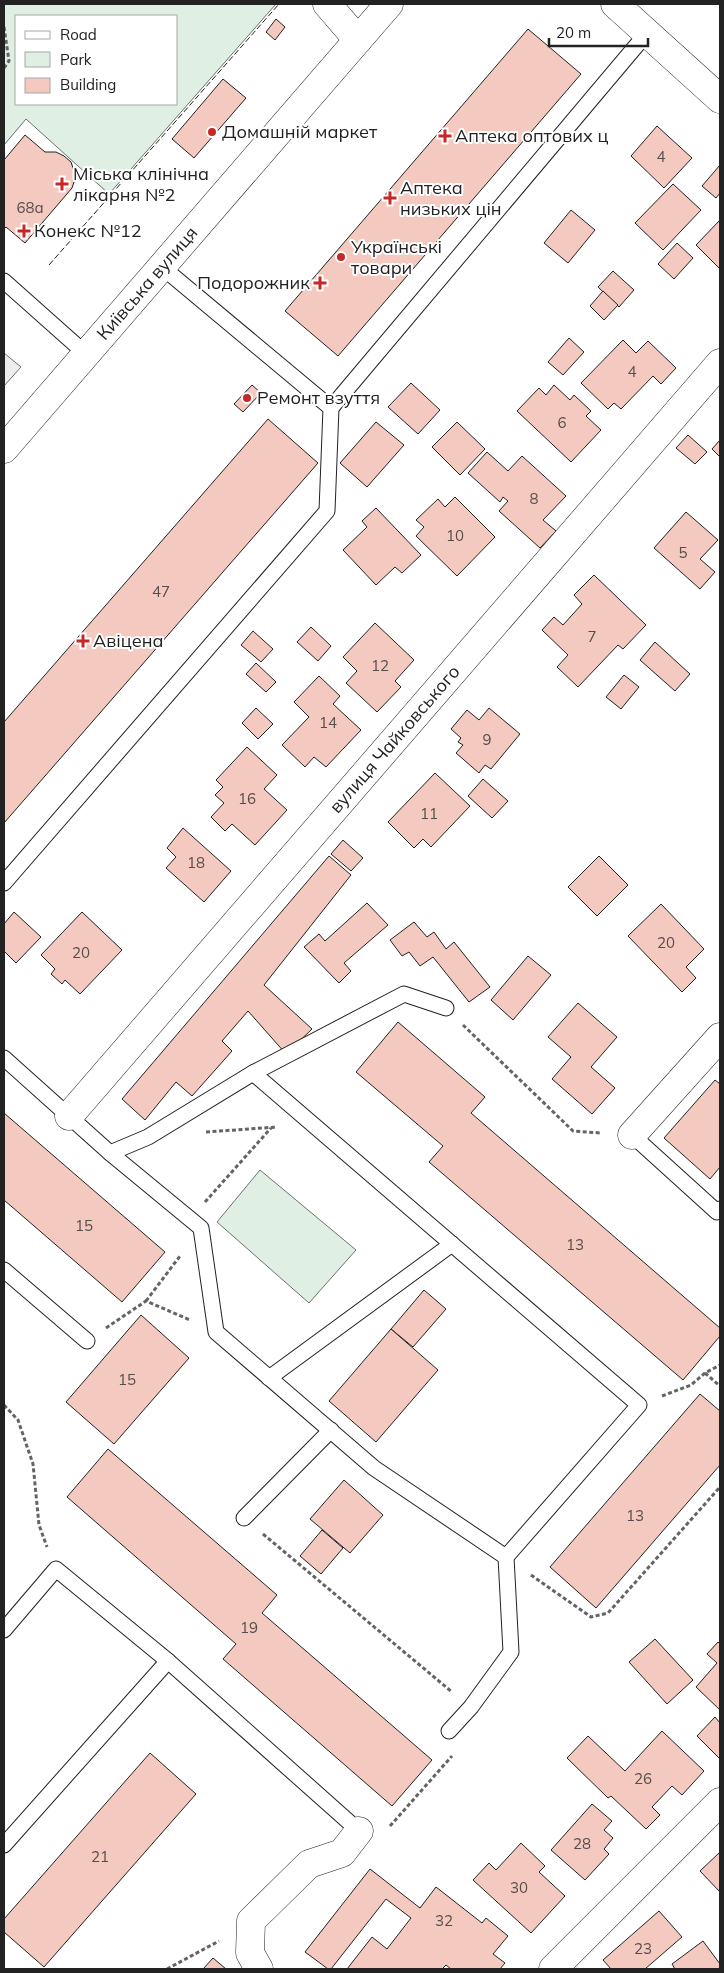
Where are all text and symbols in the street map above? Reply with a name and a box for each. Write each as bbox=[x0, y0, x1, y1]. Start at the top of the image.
legend bbox=[15, 15, 178, 105]
scale bar bbox=[549, 15, 648, 47]
text: 20 m bbox=[556, 23, 591, 42]
text: Road bbox=[60, 25, 97, 44]
text: Park bbox=[60, 50, 92, 69]
text: Building bbox=[60, 75, 116, 94]
place label: Домашній маркет bbox=[222, 120, 378, 143]
place label: Аптека оптових ц bbox=[455, 124, 608, 147]
marker: Домашній маркет bbox=[206, 126, 218, 138]
marker: Аптека оптових ц bbox=[439, 130, 451, 142]
house number: 4 bbox=[656, 147, 666, 166]
place label: Міська клінічна лікарня №2 bbox=[73, 162, 209, 206]
place label: Аптека низьких цін bbox=[400, 176, 502, 220]
marker: Міська клінічна лікарня №2 bbox=[55, 177, 69, 191]
marker: Аптека низьких цін bbox=[384, 192, 396, 204]
house number: 68а bbox=[16, 198, 44, 217]
place label: Конекс №12 bbox=[34, 219, 142, 242]
street label: Київська вулиця bbox=[91, 222, 202, 345]
marker: Конекс №12 bbox=[18, 225, 30, 237]
place label: Українські товари bbox=[350, 235, 442, 279]
marker: Українські товари bbox=[335, 251, 347, 263]
place label: Подорожник bbox=[197, 271, 310, 294]
marker: Подорожник bbox=[314, 277, 326, 289]
house number: 4 bbox=[627, 362, 637, 381]
place label: Ремонт взуття bbox=[257, 386, 380, 409]
marker: Ремонт взуття bbox=[241, 392, 253, 404]
house number: 6 bbox=[557, 413, 567, 432]
house number: 8 bbox=[529, 489, 539, 508]
house number: 10 bbox=[446, 526, 464, 545]
house number: 5 bbox=[678, 543, 688, 562]
house number: 47 bbox=[152, 582, 170, 601]
house number: 7 bbox=[587, 627, 597, 646]
place label: Авіцена bbox=[93, 629, 163, 652]
marker: Авіцена bbox=[77, 635, 89, 647]
house number: 12 bbox=[371, 656, 389, 675]
street label: вулиця Чайковського bbox=[324, 660, 465, 818]
house number: 14 bbox=[319, 713, 337, 732]
house number: 9 bbox=[482, 730, 492, 749]
house number: 16 bbox=[238, 789, 256, 808]
house number: 11 bbox=[420, 804, 438, 823]
house number: 18 bbox=[187, 853, 205, 872]
house number: 20 bbox=[657, 933, 675, 952]
house number: 20 bbox=[72, 943, 90, 962]
house number: 15 bbox=[75, 1216, 93, 1235]
house number: 13 bbox=[566, 1235, 584, 1254]
house number: 15 bbox=[118, 1370, 136, 1389]
house number: 13 bbox=[626, 1506, 644, 1525]
house number: 19 bbox=[240, 1618, 258, 1637]
house number: 26 bbox=[634, 1769, 652, 1788]
house number: 28 bbox=[573, 1834, 591, 1853]
house number: 21 bbox=[91, 1847, 109, 1866]
house number: 30 bbox=[510, 1878, 528, 1897]
house number: 32 bbox=[435, 1911, 453, 1930]
house number: 23 bbox=[634, 1939, 652, 1958]

